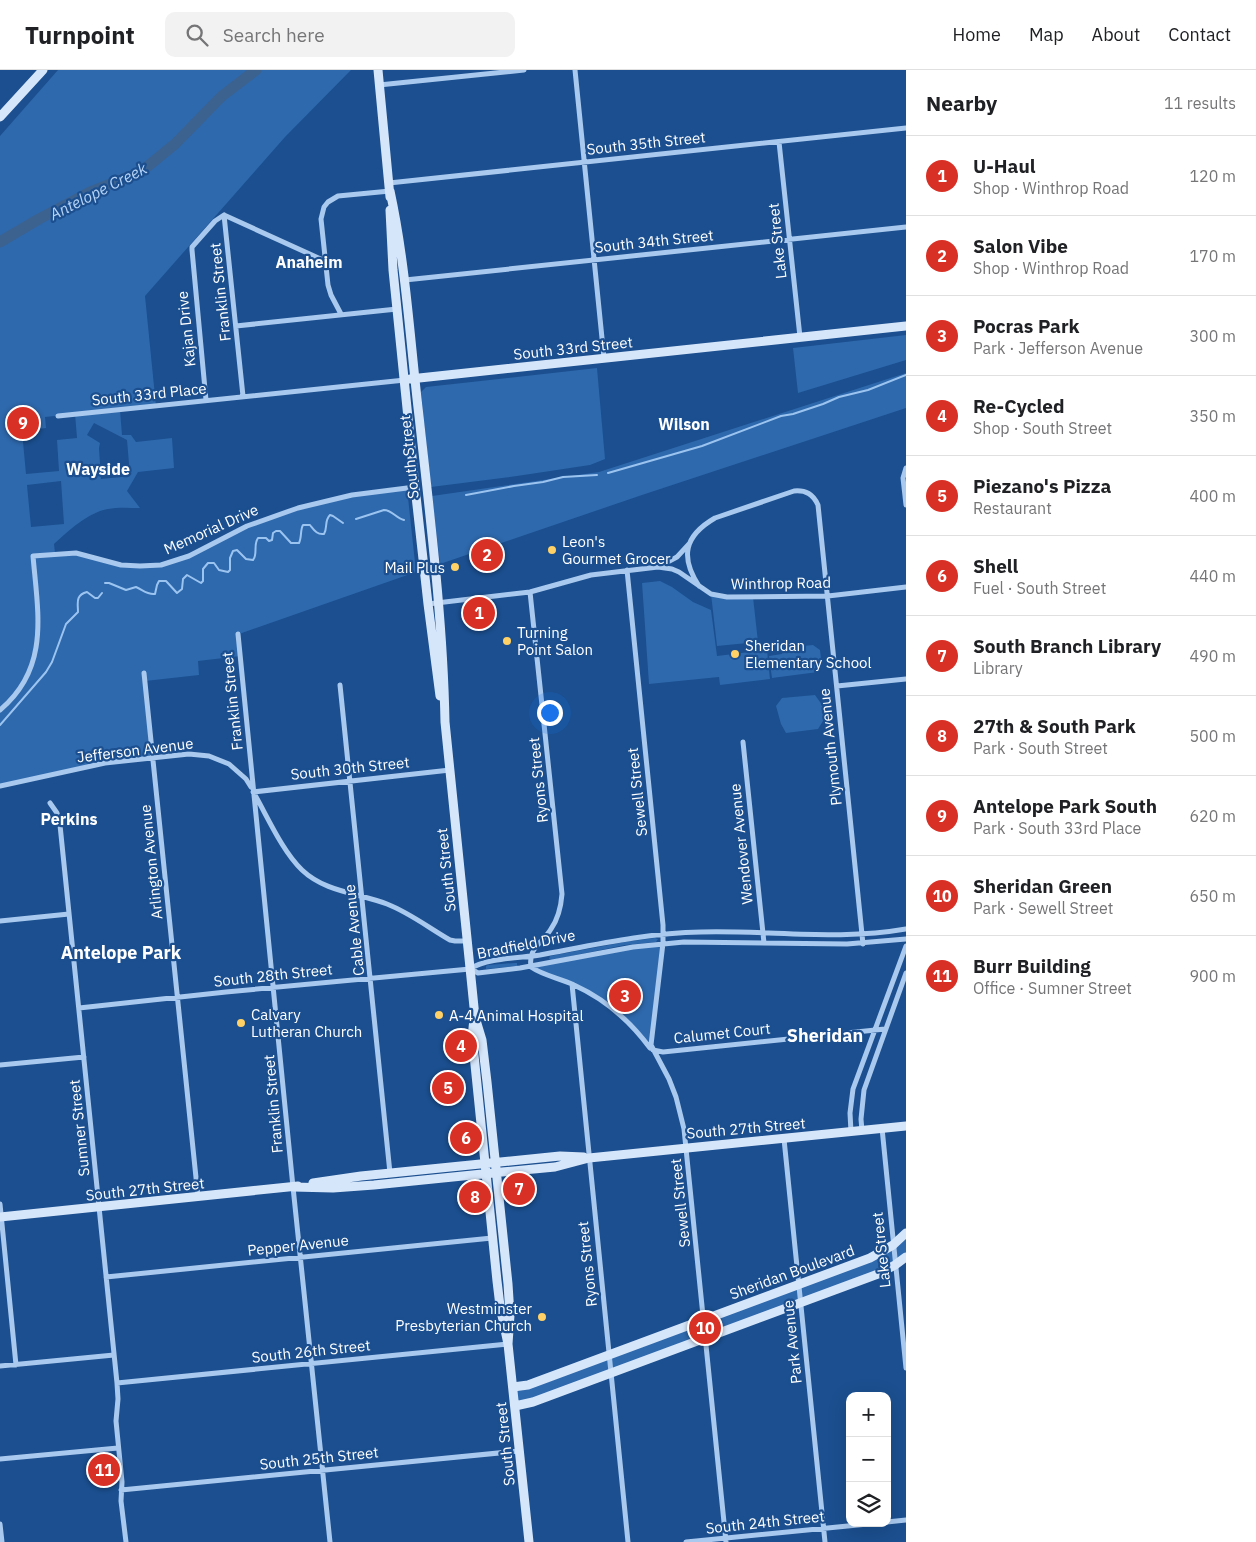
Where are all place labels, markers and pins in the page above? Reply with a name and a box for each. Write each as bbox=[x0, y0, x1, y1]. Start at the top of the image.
pin: 9 bbox=[7, 404, 39, 442]
place label: Leon's Gourmet Grocer bbox=[562, 532, 671, 568]
pin: 2 bbox=[471, 536, 503, 574]
marker: Leon's Gourmet Grocer bbox=[546, 544, 558, 556]
place label: Mail Plus bbox=[384, 558, 445, 577]
marker: Mail Plus bbox=[449, 561, 461, 573]
pin: 1 bbox=[463, 594, 495, 632]
place label: Turning Point Salon bbox=[517, 623, 593, 659]
marker: Turning Point Salon bbox=[501, 635, 513, 647]
place label: Sheridan Elementary School bbox=[745, 636, 872, 672]
marker: Sheridan Elementary School bbox=[729, 648, 741, 660]
pin: 3 bbox=[609, 977, 641, 1015]
place label: Calvary Lutheran Church bbox=[251, 1005, 362, 1041]
place label: A-4 Animal Hospital bbox=[449, 1006, 584, 1025]
marker: A-4 Animal Hospital bbox=[433, 1009, 445, 1021]
marker: Calvary Lutheran Church bbox=[235, 1017, 247, 1029]
pin: 4 bbox=[445, 1027, 477, 1065]
pin: 5 bbox=[432, 1069, 464, 1107]
pin: 6 bbox=[450, 1119, 482, 1157]
pin: 7 bbox=[503, 1170, 535, 1208]
pin: 8 bbox=[459, 1178, 491, 1216]
place label: Westminster Presbyterian Church bbox=[395, 1299, 532, 1335]
pin: 10 bbox=[689, 1309, 721, 1347]
marker: Westminster Presbyterian Church bbox=[536, 1311, 548, 1323]
pin: 11 bbox=[88, 1451, 120, 1489]

